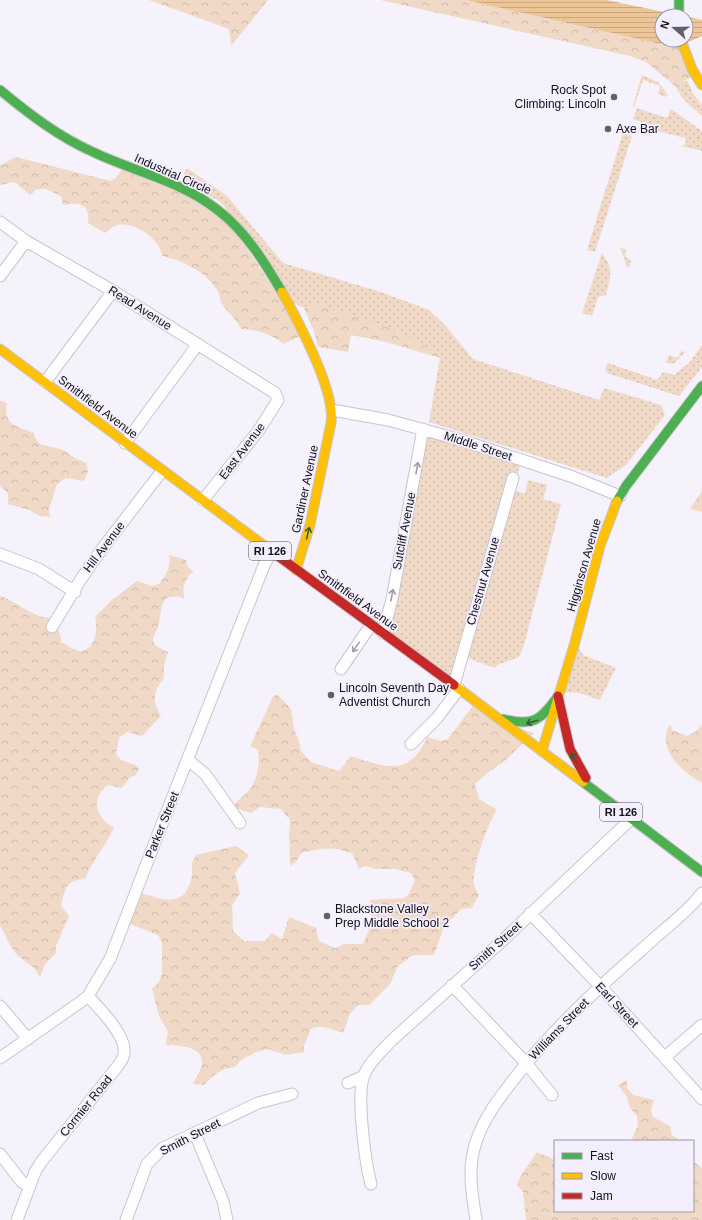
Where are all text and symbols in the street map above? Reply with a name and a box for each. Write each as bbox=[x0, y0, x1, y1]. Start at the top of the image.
north arrow bbox=[654, 8, 694, 48]
text: N bbox=[658, 19, 672, 30]
place label: Rock Spot Climbing: Lincoln bbox=[515, 83, 607, 111]
marker: Rock Spot Climbing: Lincoln bbox=[609, 92, 619, 102]
place label: Axe Bar bbox=[616, 122, 659, 136]
marker: Axe Bar bbox=[603, 124, 613, 134]
street label: Industrial Circle bbox=[132, 151, 214, 197]
street label: Read Avenue bbox=[106, 283, 174, 333]
street label: Smithfield Avenue bbox=[56, 373, 141, 442]
street label: East Avenue bbox=[216, 420, 268, 482]
street label: Middle Street bbox=[442, 428, 514, 464]
street label: Gardiner Avenue bbox=[289, 443, 321, 534]
one-way arrow bbox=[413, 462, 421, 475]
street label: Sutcliff Avenue bbox=[390, 491, 418, 571]
street label: Higginson Avenue bbox=[564, 516, 604, 613]
street label: Hill Avenue bbox=[80, 519, 128, 575]
one-way arrow bbox=[305, 527, 312, 540]
street label: Chestnut Avenue bbox=[464, 535, 502, 627]
road number: RI 126 bbox=[249, 542, 291, 560]
street label: Smithfield Avenue bbox=[315, 566, 401, 634]
one-way arrow bbox=[389, 589, 397, 602]
one-way arrow bbox=[352, 641, 360, 652]
place label: Lincoln Seventh Day Adventist Church bbox=[339, 681, 449, 709]
marker: Lincoln Seventh Day Adventist Church bbox=[326, 690, 336, 700]
one-way arrow bbox=[526, 719, 539, 726]
one-way arrow bbox=[569, 753, 577, 765]
street label: Parker Street bbox=[142, 789, 182, 860]
road number: RI 126 bbox=[600, 803, 642, 821]
place label: Blackstone Valley Prep Middle School 2 bbox=[335, 902, 449, 930]
marker: Blackstone Valley Prep Middle School 2 bbox=[322, 911, 332, 921]
street label: Smith Street bbox=[466, 918, 525, 973]
street label: Earl Street bbox=[593, 979, 642, 1031]
street label: Williams Street bbox=[526, 995, 592, 1063]
street label: Cormier Road bbox=[57, 1073, 115, 1139]
street label: Smith Street bbox=[157, 1115, 223, 1158]
legend bbox=[554, 1140, 694, 1212]
text: Fast bbox=[590, 1149, 614, 1163]
text: Slow bbox=[590, 1169, 616, 1183]
text: Jam bbox=[590, 1189, 613, 1203]

